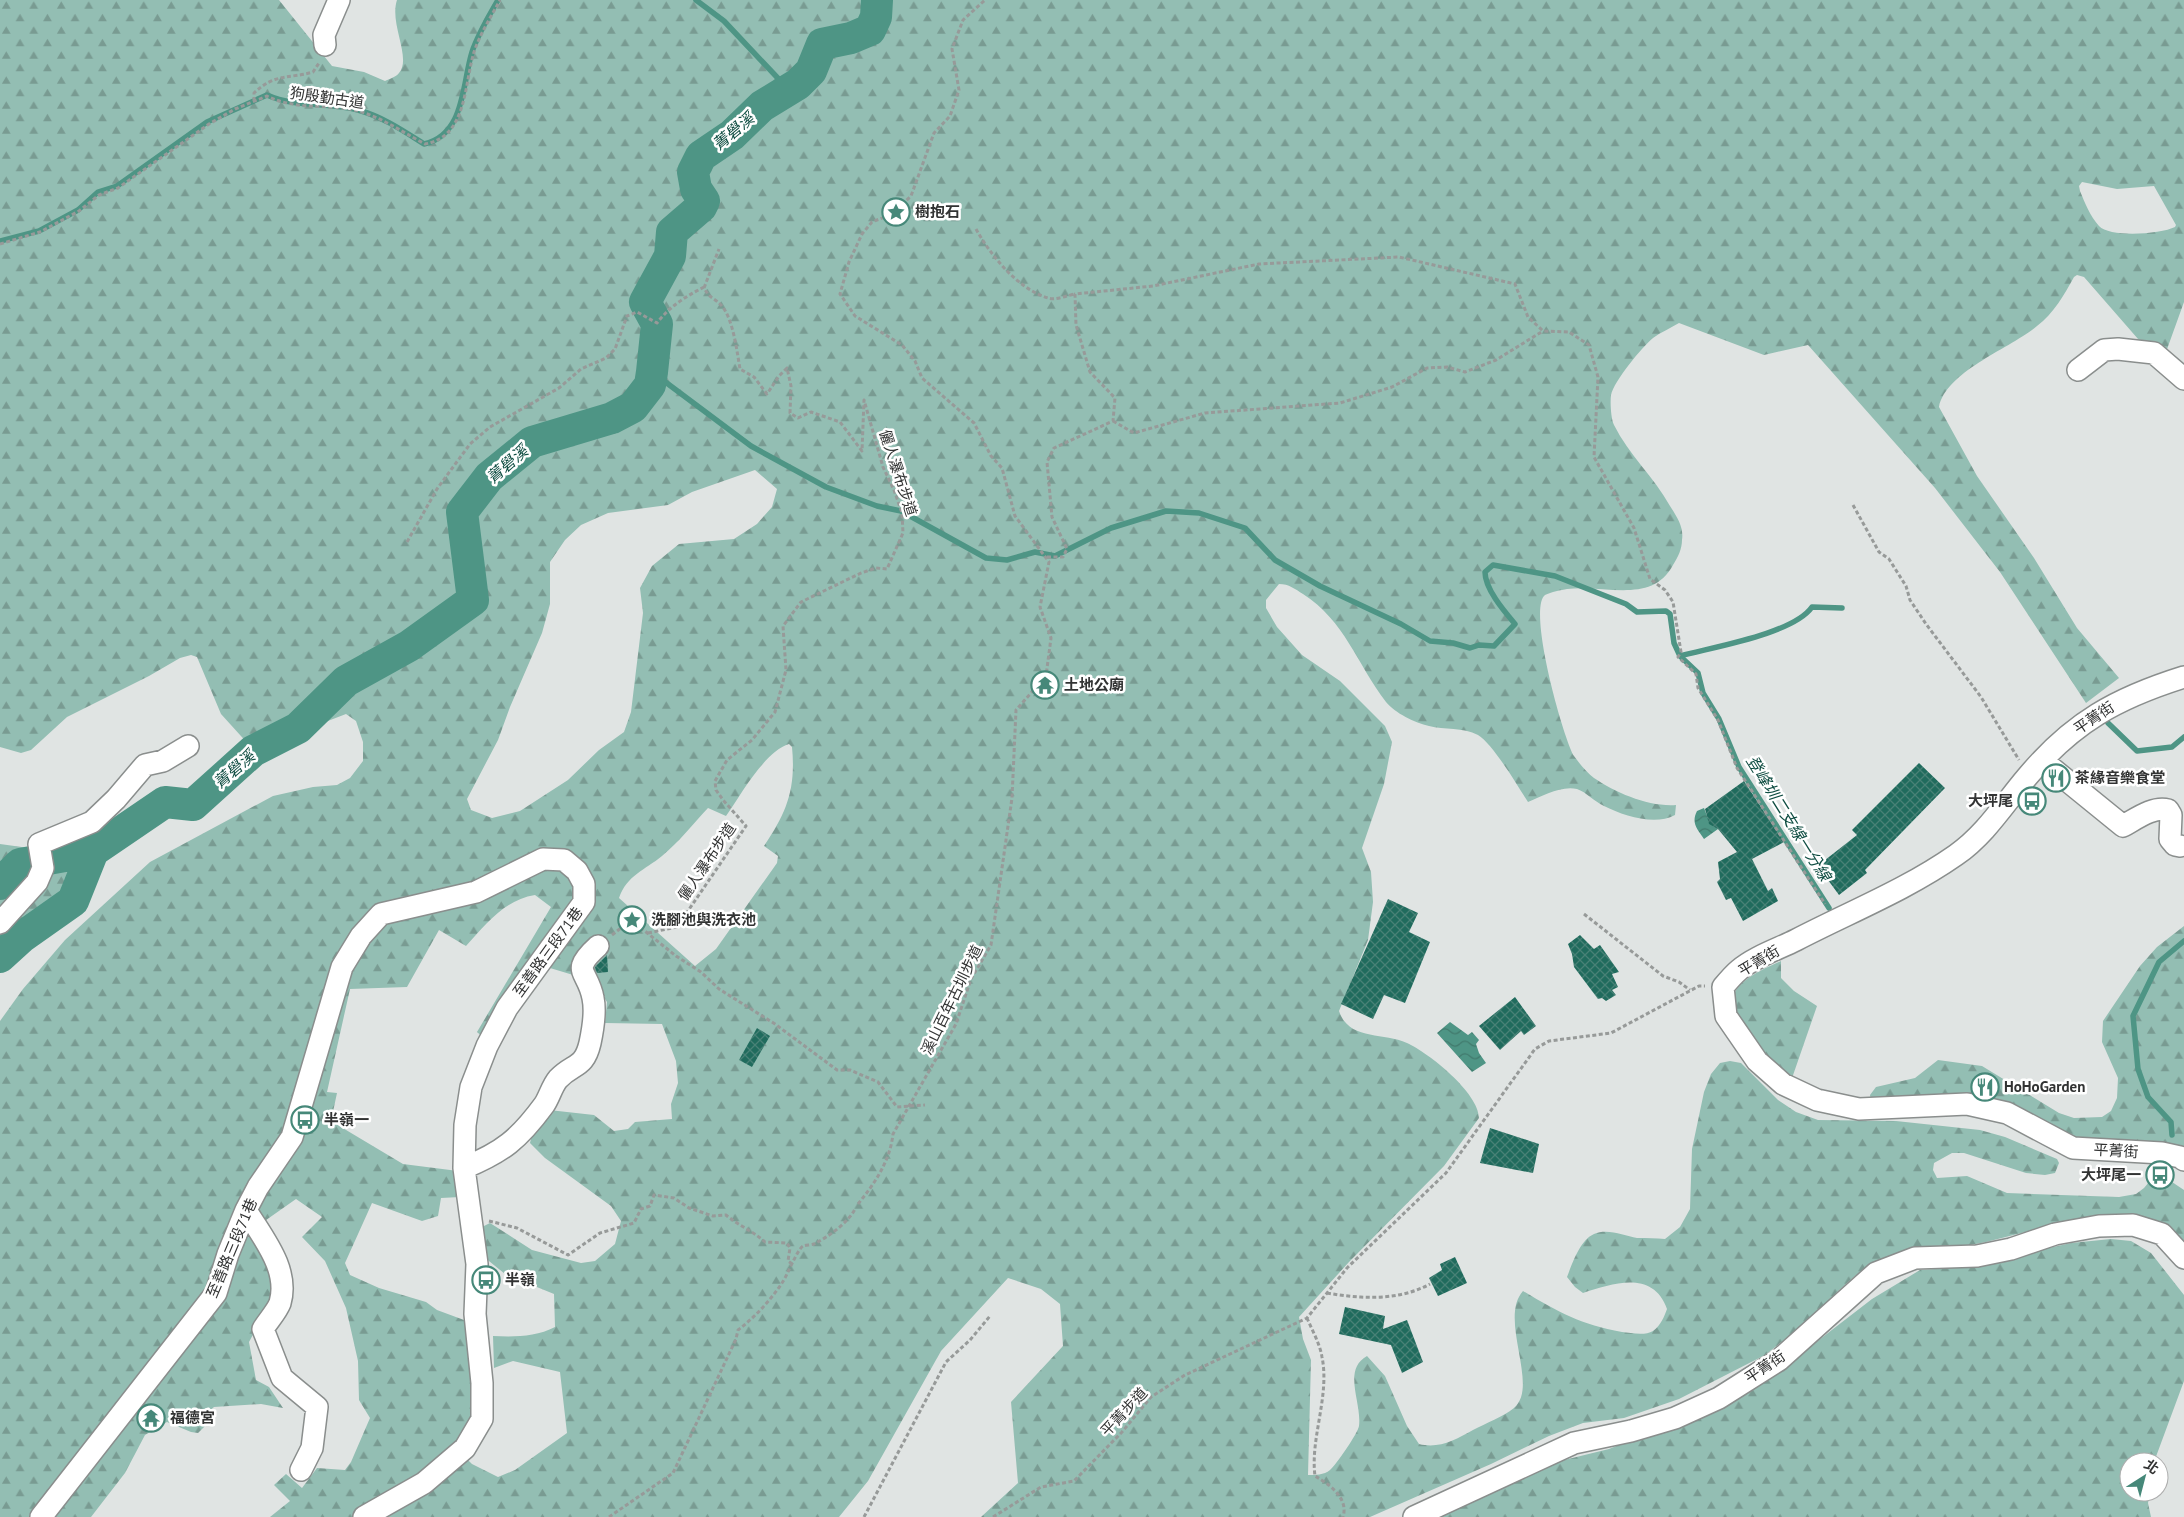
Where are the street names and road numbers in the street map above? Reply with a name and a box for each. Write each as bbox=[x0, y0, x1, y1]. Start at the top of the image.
street label: 狗殷勤古道 bbox=[289, 83, 366, 112]
street label: 儷人瀑布步道 bbox=[876, 427, 921, 519]
street label: 平菁街 bbox=[2070, 697, 2118, 738]
street label: 儷人瀑布步道 bbox=[674, 819, 740, 904]
street label: 至善路三段71巷 bbox=[509, 903, 587, 1000]
street label: 平菁街 bbox=[1735, 941, 1783, 980]
street label: 溪山百年古圳步道 bbox=[917, 942, 986, 1058]
street label: 平菁街 bbox=[2093, 1140, 2139, 1161]
street label: 至善路三段71巷 bbox=[202, 1195, 261, 1300]
street label: 平菁街 bbox=[1741, 1346, 1789, 1387]
street label: 平菁步道 bbox=[1096, 1383, 1151, 1440]

